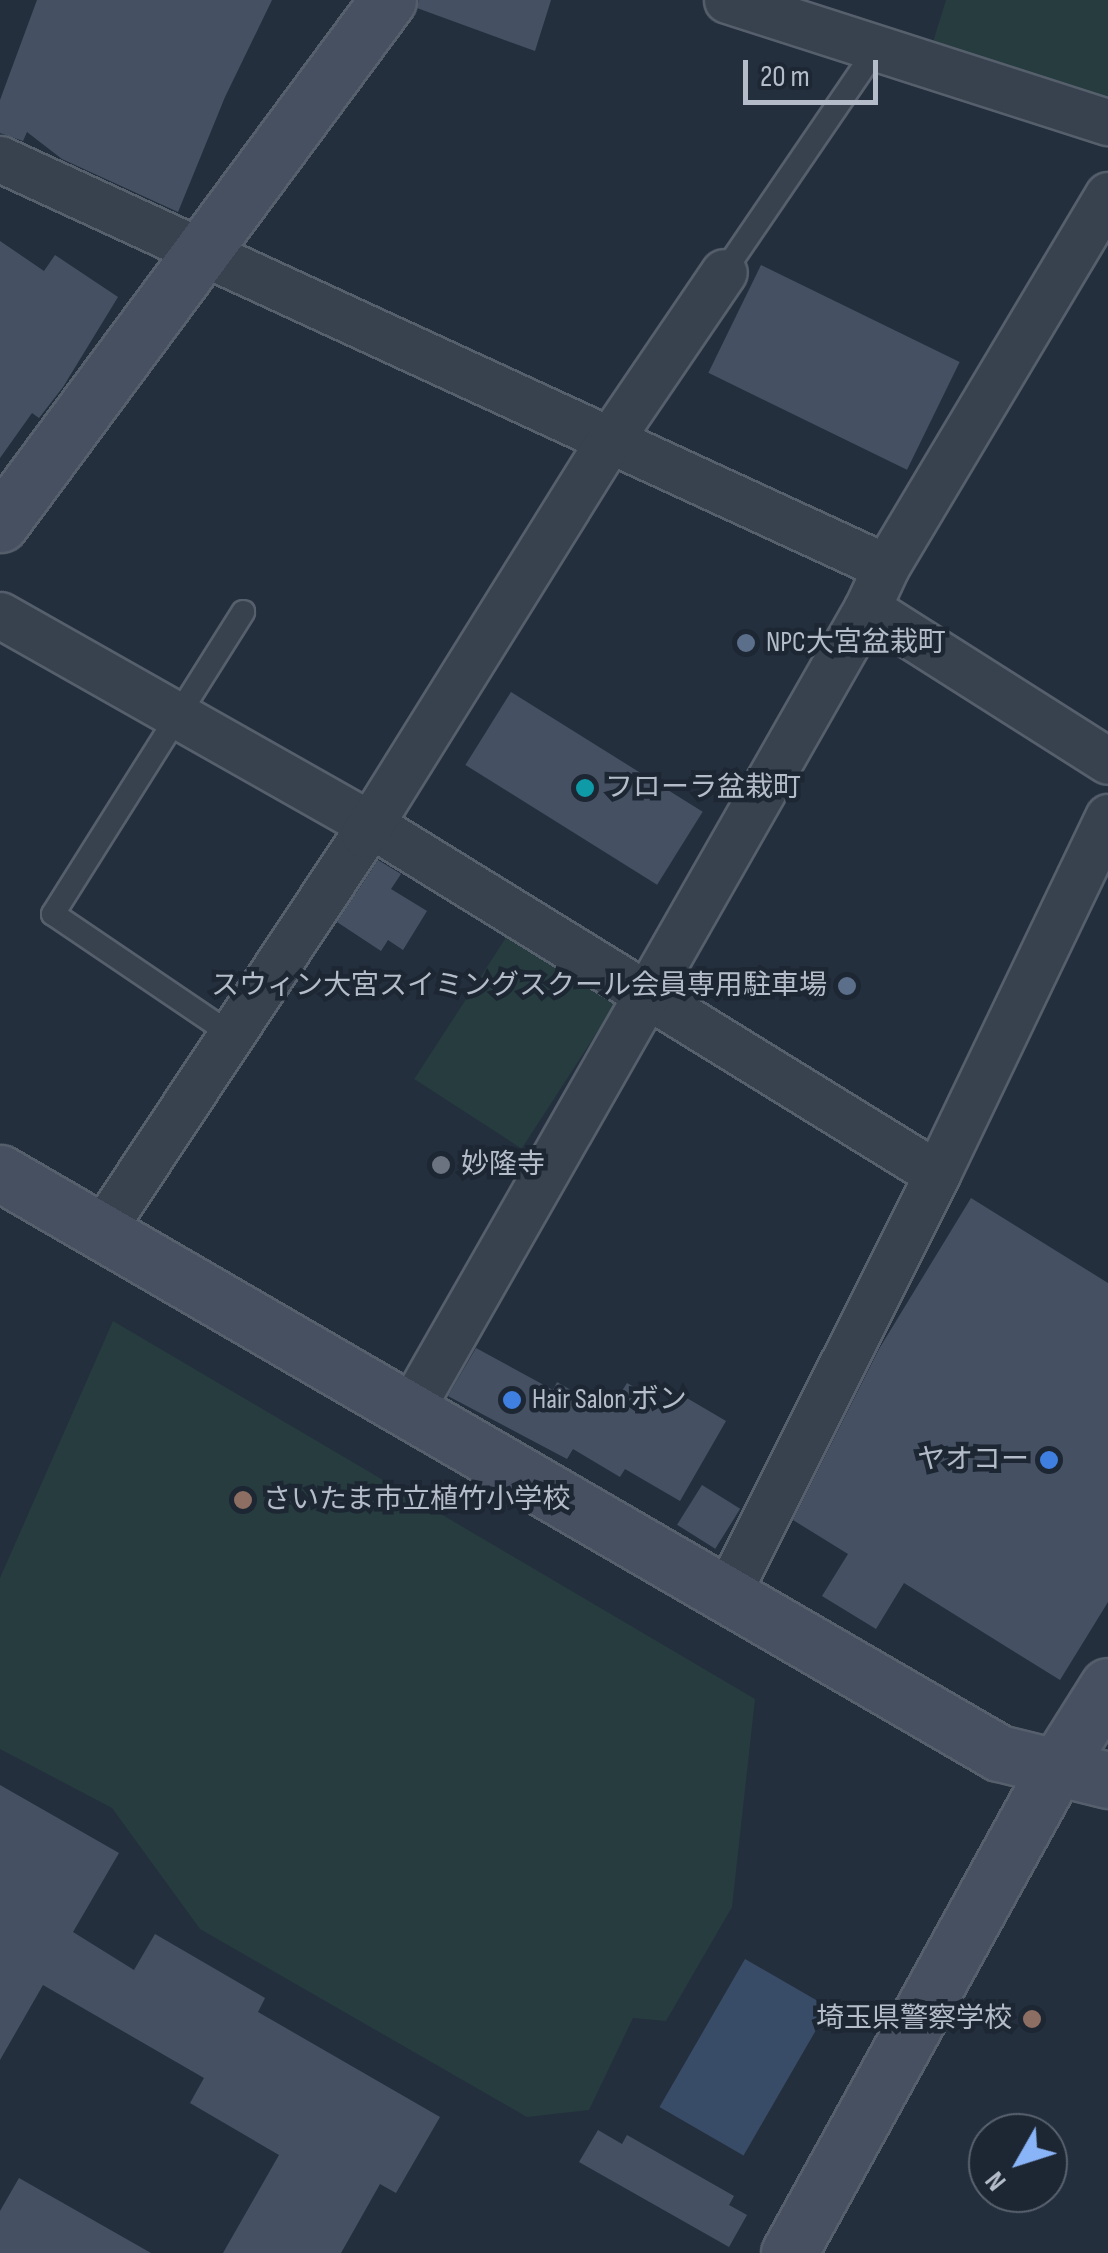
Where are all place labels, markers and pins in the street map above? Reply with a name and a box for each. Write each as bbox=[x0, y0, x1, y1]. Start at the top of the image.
place label: NPC大宮盆栽町 bbox=[766, 626, 946, 660]
marker: NPC大宮盆栽町 bbox=[735, 632, 757, 654]
place label: フローラ盆栽町 bbox=[605, 771, 801, 805]
marker: フローラ盆栽町 bbox=[574, 777, 596, 799]
place label: スウィン大宮スイミングスクール会員専用駐車場 bbox=[211, 969, 827, 1003]
marker: スウィン大宮スイミングスクール会員専用駐車場 bbox=[836, 975, 858, 997]
place label: 妙隆寺 bbox=[461, 1148, 545, 1182]
marker: 妙隆寺 bbox=[430, 1154, 452, 1176]
place label: Hair Salon ボン bbox=[532, 1383, 687, 1417]
marker: Hair Salon ボン bbox=[501, 1389, 523, 1411]
place label: ヤオコー bbox=[917, 1443, 1029, 1477]
marker: ヤオコー bbox=[1038, 1449, 1060, 1471]
place label: さいたま市立植竹小学校 bbox=[263, 1483, 571, 1517]
marker: さいたま市立植竹小学校 bbox=[232, 1489, 254, 1511]
place label: 埼玉県警察学校 bbox=[816, 2002, 1012, 2036]
marker: 埼玉県警察学校 bbox=[1021, 2008, 1043, 2030]

